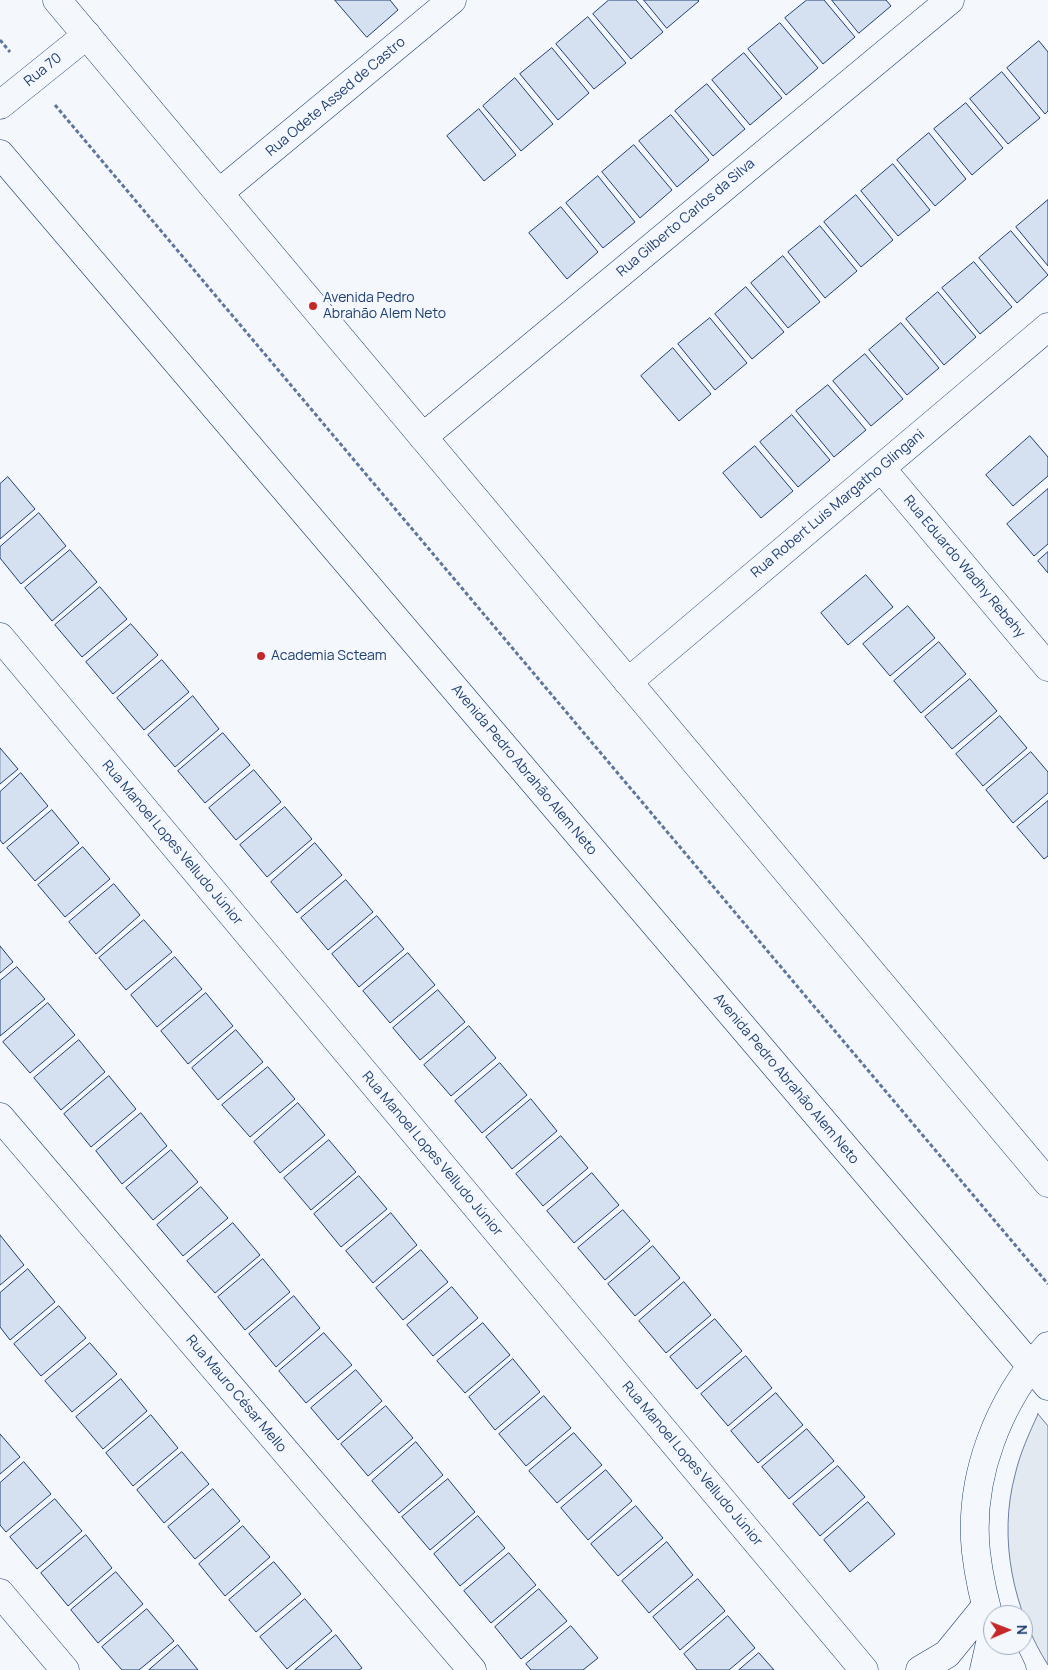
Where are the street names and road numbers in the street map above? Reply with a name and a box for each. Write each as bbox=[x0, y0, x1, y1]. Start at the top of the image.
street label: Rua Odete Assed de Castro bbox=[263, 34, 409, 160]
street label: Rua 70 bbox=[21, 50, 65, 90]
street label: Rua Gilberto Carlos da Silva bbox=[614, 155, 758, 281]
street label: Rua Robert Luis Margatho Glingani bbox=[748, 426, 928, 582]
street label: Rua Eduardo Wadhy Rebehy bbox=[900, 492, 1028, 642]
street label: Avenida Pedro Abrahão Alem Neto bbox=[448, 681, 600, 859]
street label: Rua Manoel Lopes Velludo Júnior bbox=[98, 757, 246, 929]
street label: Avenida Pedro Abrahão Alem Neto bbox=[710, 990, 862, 1168]
street label: Rua Manoel Lopes Velludo Júnior bbox=[358, 1068, 506, 1240]
street label: Rua Mauro César Mello bbox=[182, 1332, 290, 1456]
street label: Rua Manoel Lopes Velludo Júnior bbox=[618, 1378, 766, 1550]

